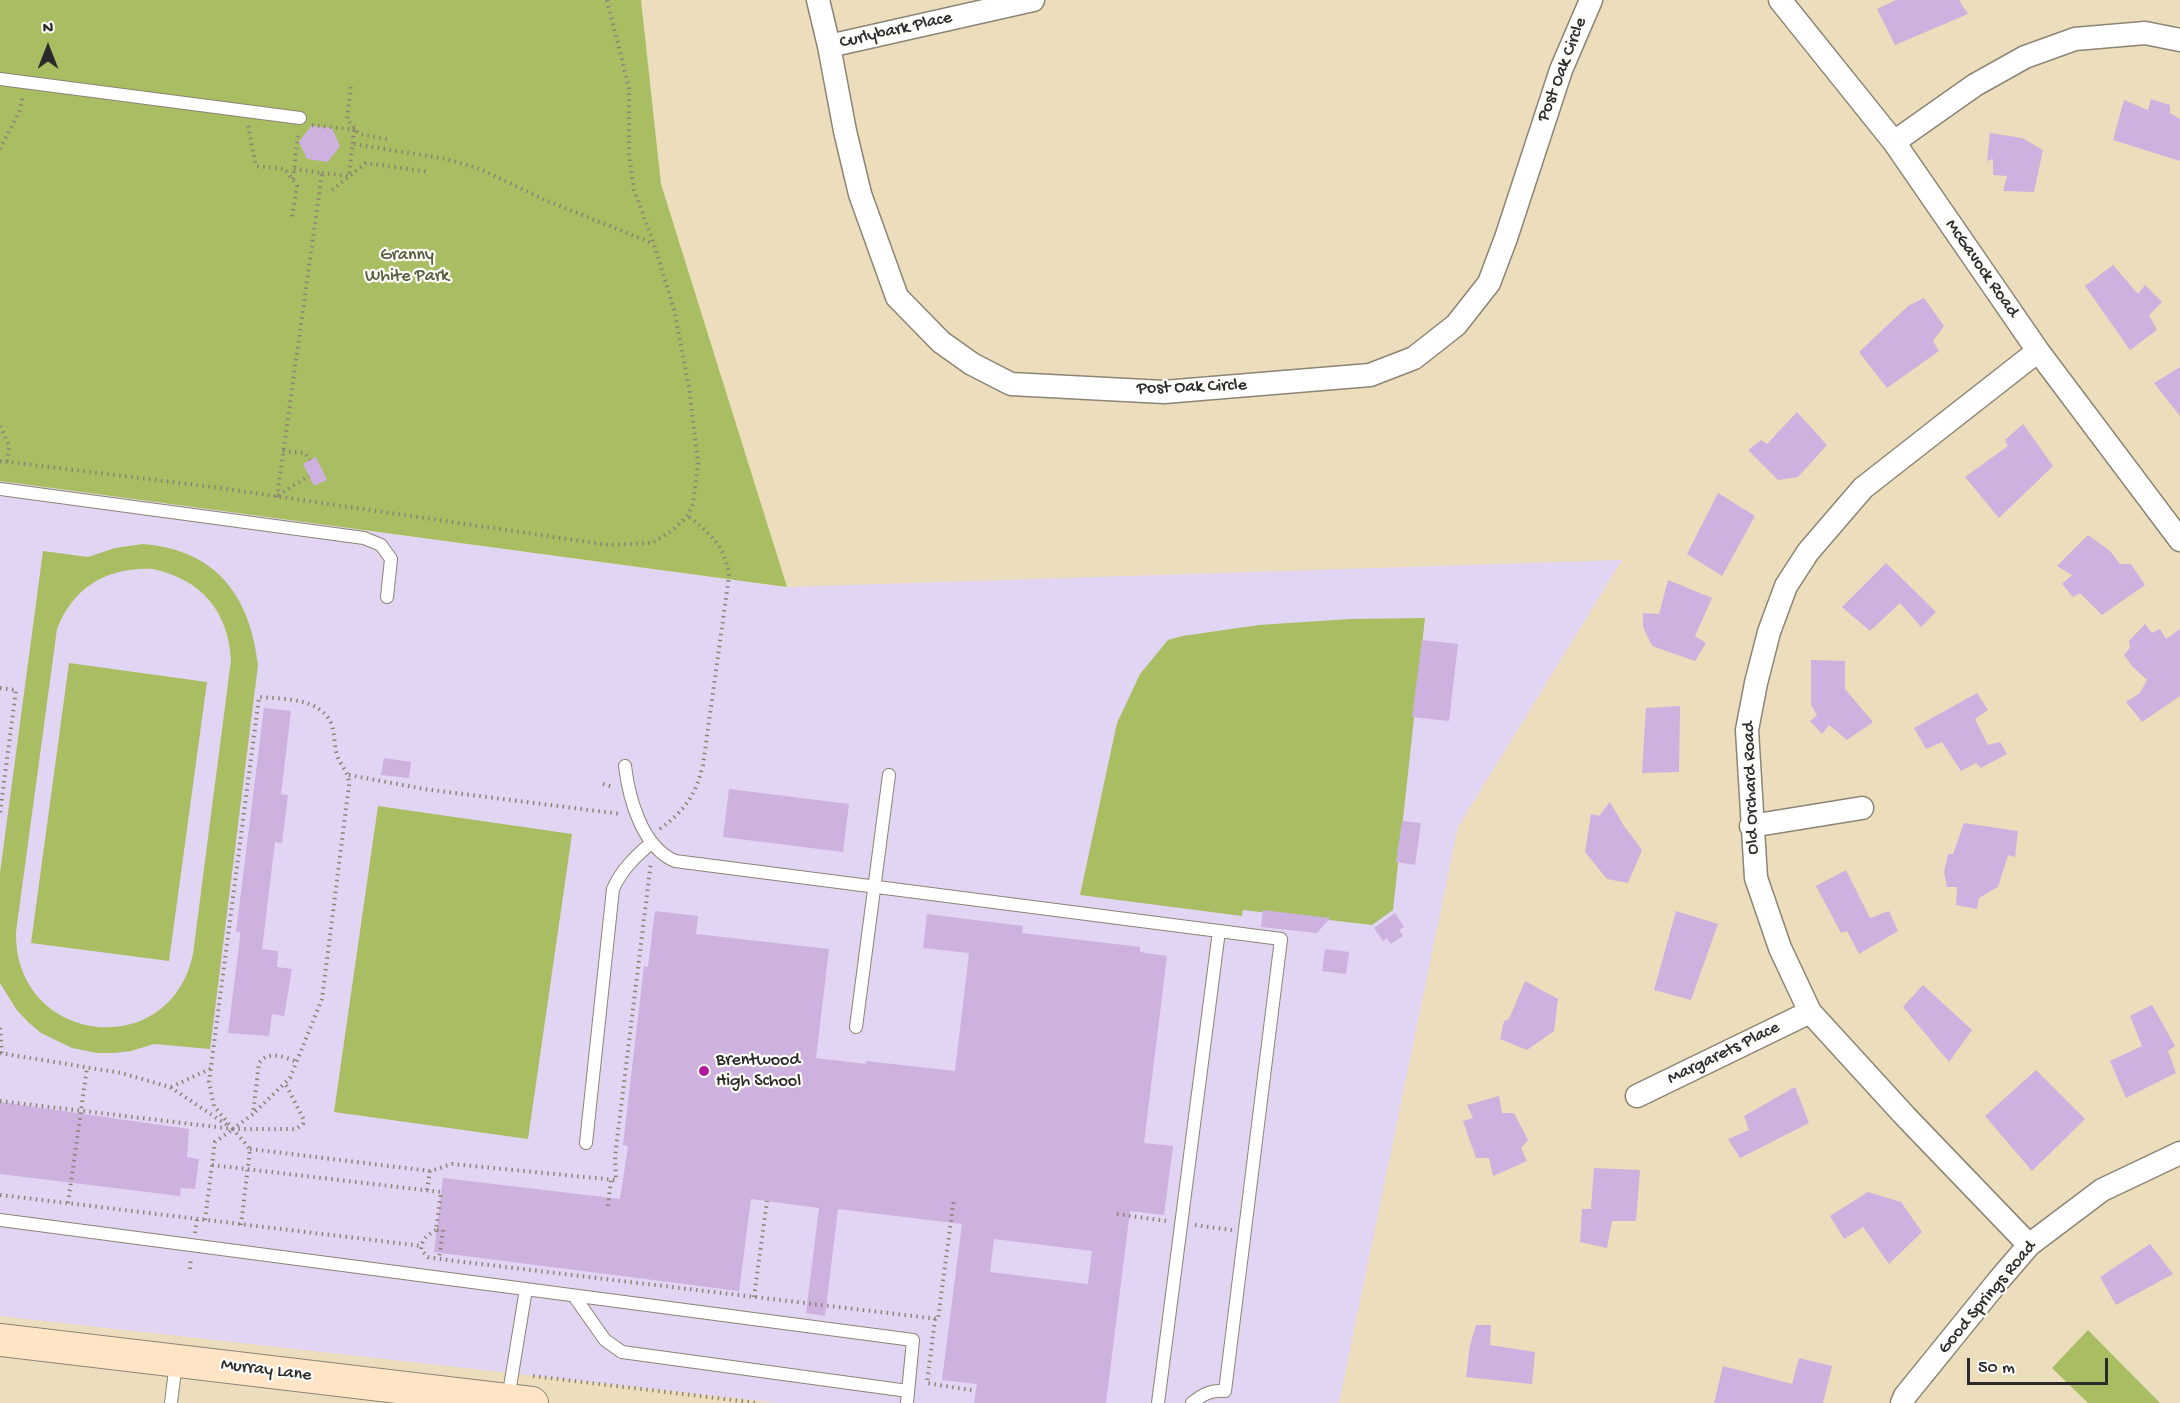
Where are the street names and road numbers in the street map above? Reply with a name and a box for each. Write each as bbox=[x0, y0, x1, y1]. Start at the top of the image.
street label: Curlybark Place bbox=[838, 8, 954, 54]
street label: Post Oak Circle bbox=[1533, 15, 1593, 125]
street label: McGavock Road bbox=[1939, 216, 2023, 322]
street label: Post Oak Circle bbox=[1137, 375, 1247, 401]
street label: Old Orchard Road bbox=[1739, 721, 1765, 855]
street label: Margarets Place bbox=[1664, 1017, 1784, 1091]
street label: Good Springs Road bbox=[1934, 1237, 2042, 1359]
street label: Murray Lane bbox=[219, 1355, 313, 1387]

